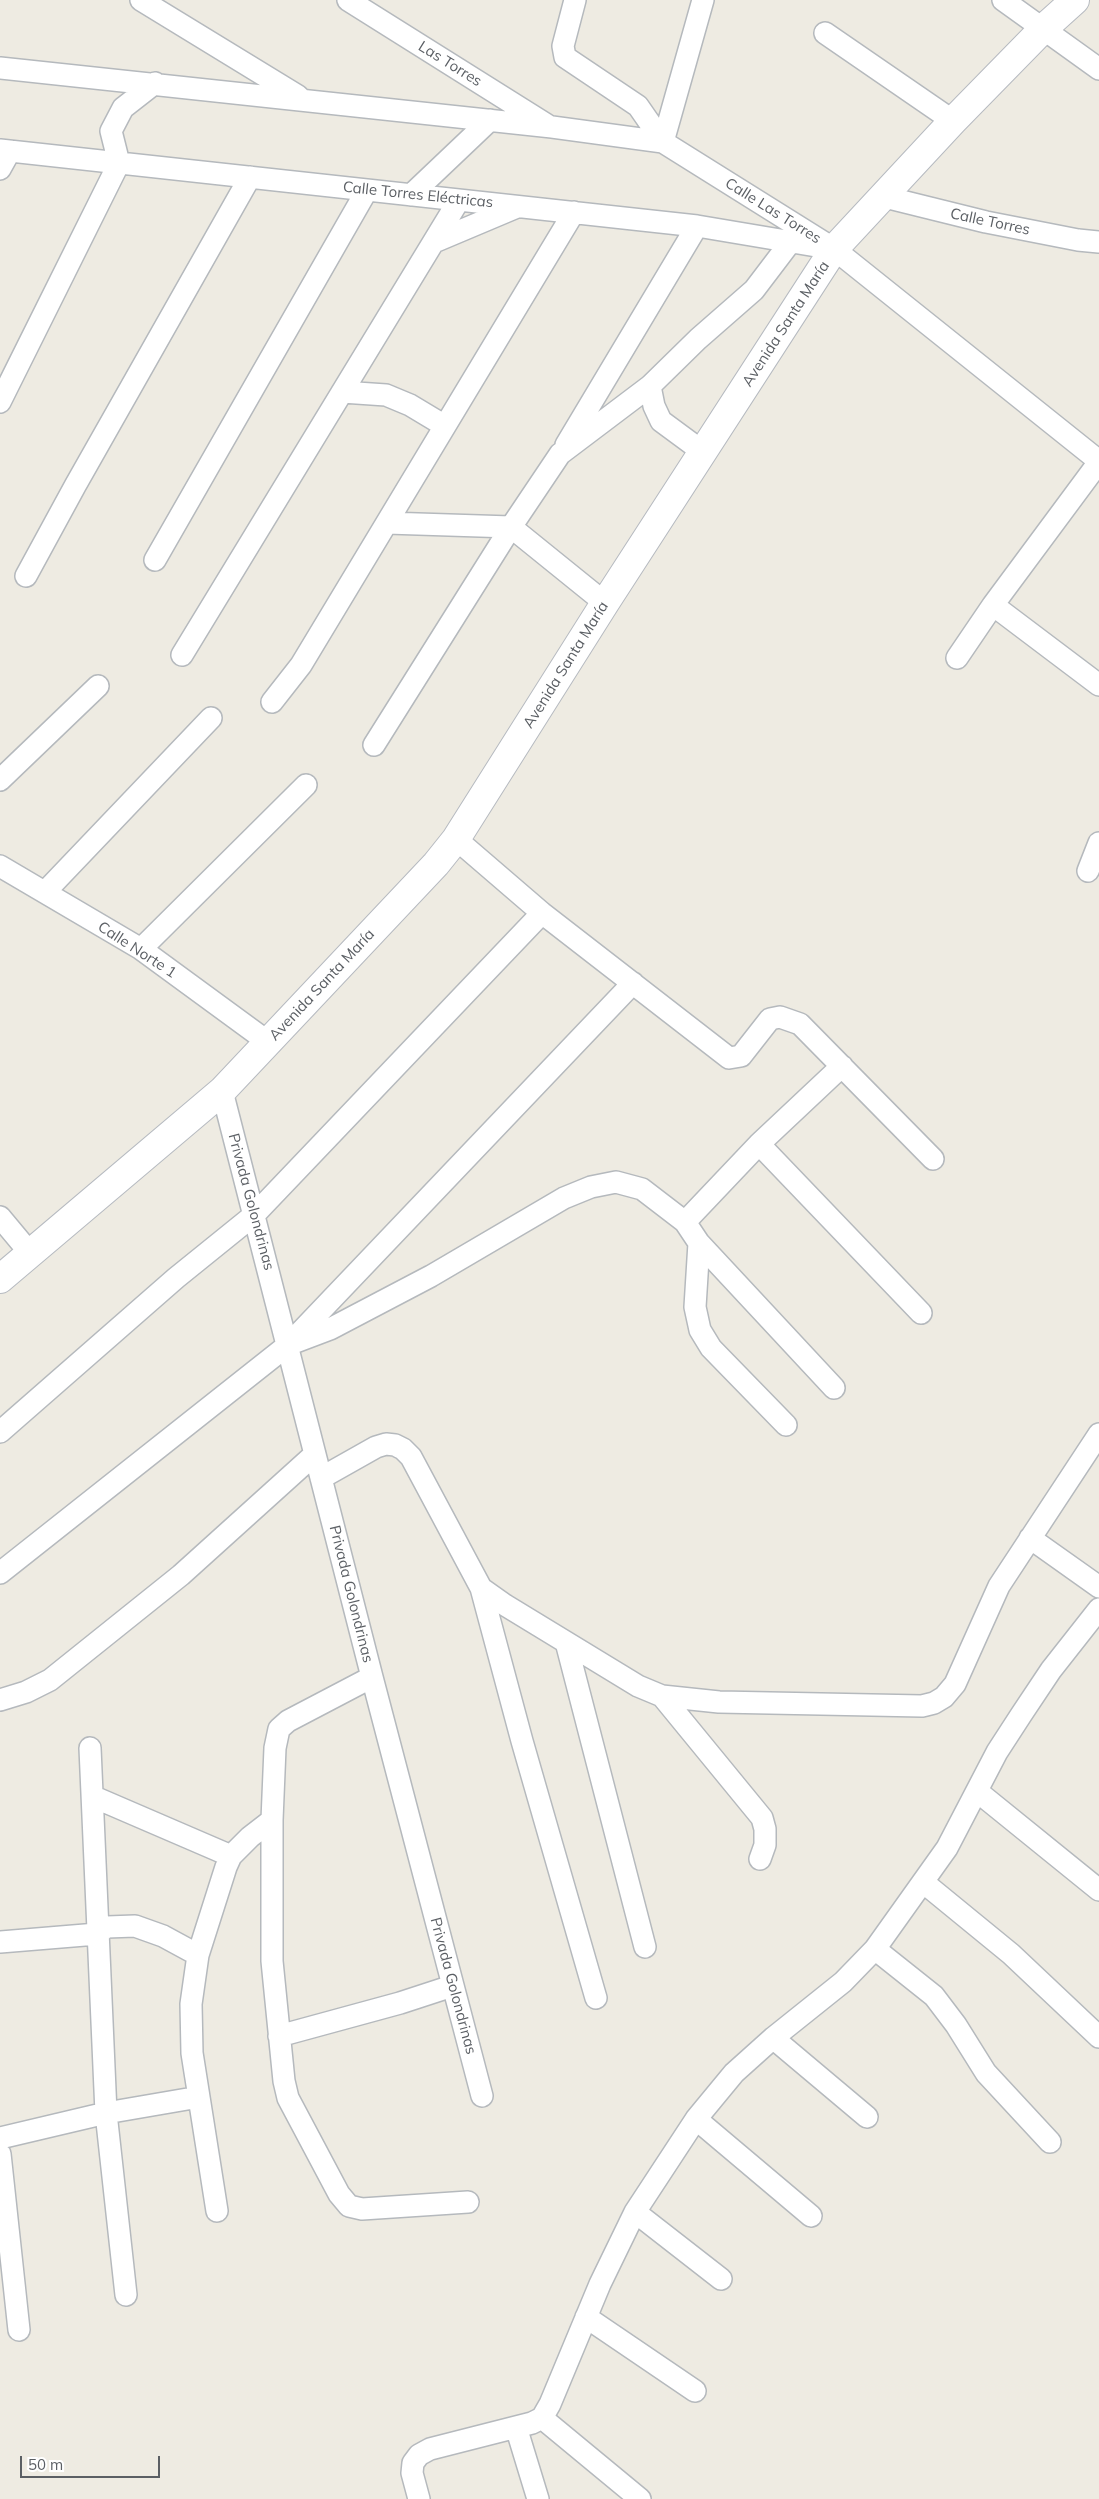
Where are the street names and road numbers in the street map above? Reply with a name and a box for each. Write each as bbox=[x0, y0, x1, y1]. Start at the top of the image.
street label: Las Torres bbox=[415, 37, 485, 91]
street label: Calle Las Torres bbox=[722, 174, 824, 248]
street label: Calle Torres Eléctricas bbox=[342, 178, 494, 212]
street label: Calle Torres bbox=[948, 205, 1032, 239]
street label: Avenida Santa María bbox=[739, 258, 833, 390]
street label: Avenida Santa María bbox=[520, 598, 612, 732]
street label: Calle Norte 1 bbox=[94, 918, 180, 982]
street label: Avenida Santa María bbox=[266, 925, 378, 1045]
street label: Privada Golondrinas bbox=[224, 1132, 278, 1272]
street label: Privada Golondrinas bbox=[325, 1523, 377, 1665]
street label: Privada Golondrinas bbox=[426, 1916, 480, 2056]

